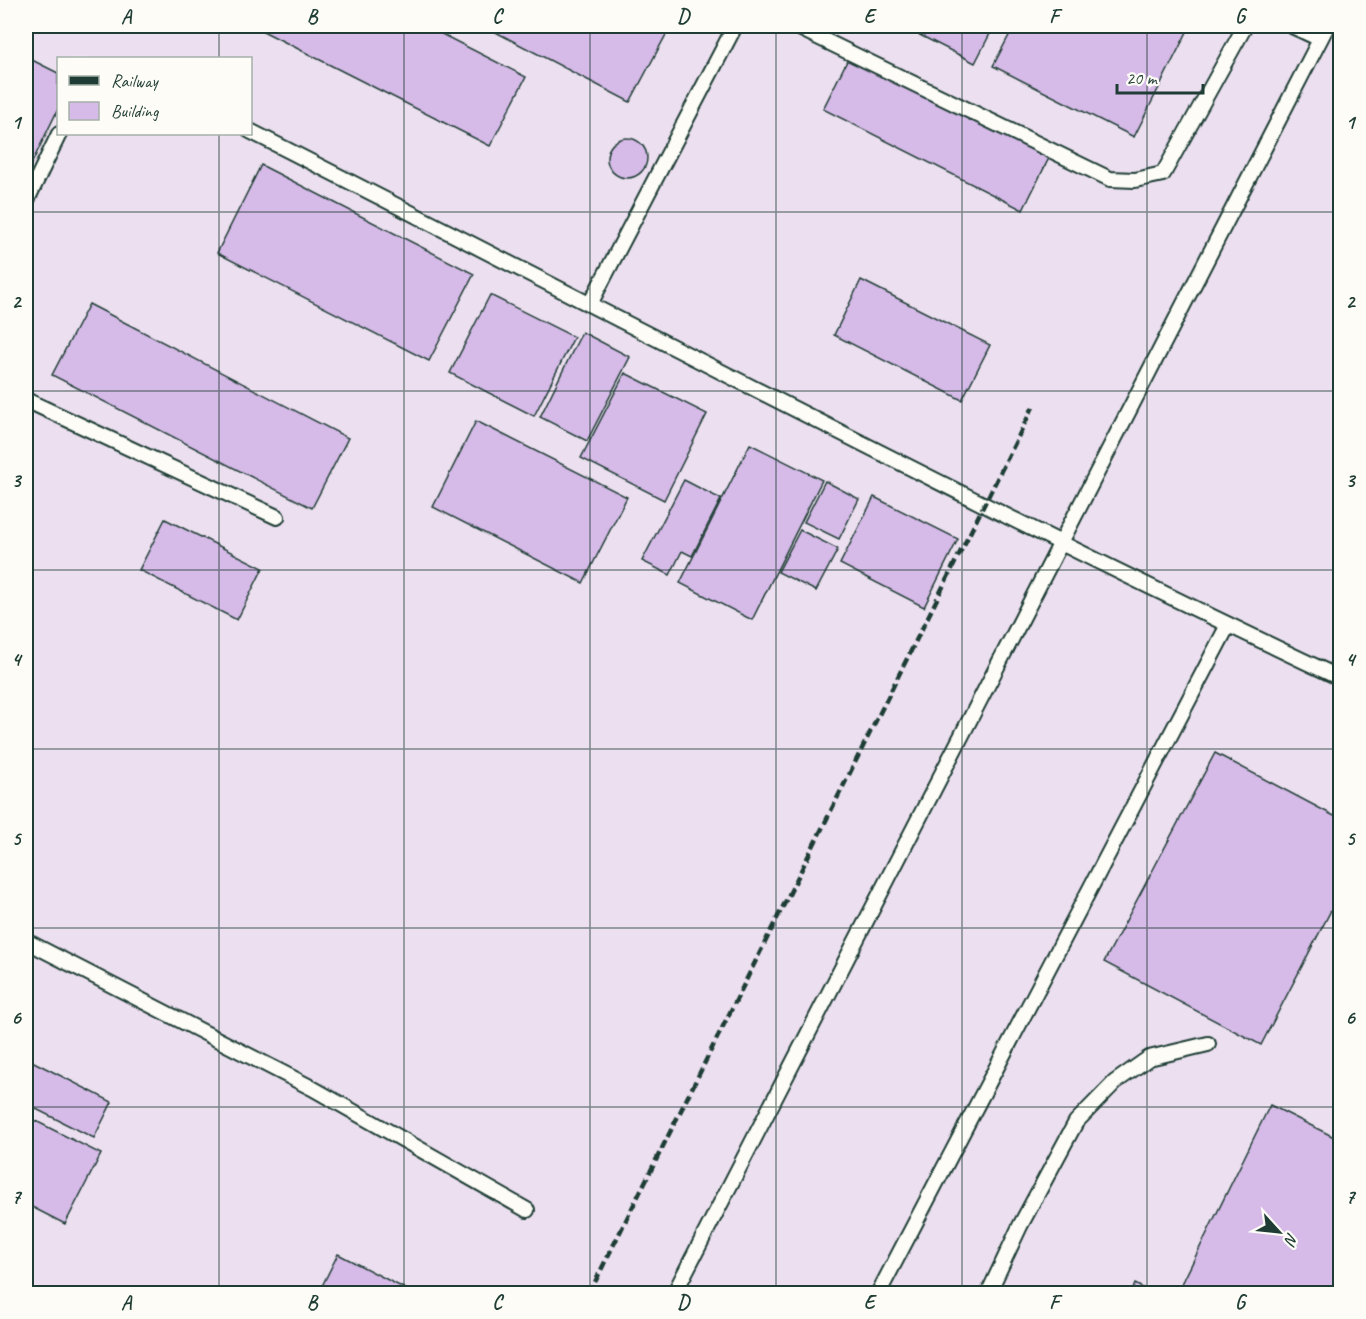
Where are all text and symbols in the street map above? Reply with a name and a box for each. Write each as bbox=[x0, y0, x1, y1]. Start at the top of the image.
text: A bbox=[121, 4, 133, 29]
text: B bbox=[307, 4, 319, 29]
text: C bbox=[492, 4, 504, 29]
text: D bbox=[677, 4, 691, 29]
text: E bbox=[864, 4, 878, 29]
text: F bbox=[1049, 4, 1063, 29]
text: G bbox=[1235, 4, 1248, 29]
legend bbox=[57, 57, 252, 135]
scale bar bbox=[1117, 57, 1202, 95]
text: 20 m bbox=[1126, 67, 1159, 89]
text: Railway bbox=[111, 70, 159, 92]
text: Building bbox=[111, 100, 160, 122]
text: 1 bbox=[12, 110, 23, 135]
text: 1 bbox=[1346, 110, 1357, 135]
text: 2 bbox=[12, 289, 23, 314]
text: 2 bbox=[1346, 289, 1357, 314]
text: 3 bbox=[12, 468, 23, 493]
text: 3 bbox=[1346, 468, 1357, 493]
text: 4 bbox=[12, 647, 24, 672]
text: 4 bbox=[1346, 647, 1358, 672]
text: 5 bbox=[12, 826, 23, 851]
text: 5 bbox=[1346, 826, 1357, 851]
text: 6 bbox=[11, 1005, 22, 1030]
text: 6 bbox=[1345, 1005, 1356, 1030]
text: 7 bbox=[12, 1184, 23, 1209]
text: 7 bbox=[1346, 1184, 1357, 1209]
north arrow bbox=[1249, 1202, 1309, 1262]
text: N bbox=[1279, 1229, 1303, 1250]
text: A bbox=[121, 1290, 133, 1315]
text: B bbox=[307, 1290, 319, 1315]
text: C bbox=[492, 1290, 504, 1315]
text: D bbox=[677, 1290, 691, 1315]
text: E bbox=[864, 1290, 878, 1315]
text: F bbox=[1049, 1290, 1063, 1315]
text: G bbox=[1235, 1290, 1248, 1315]

